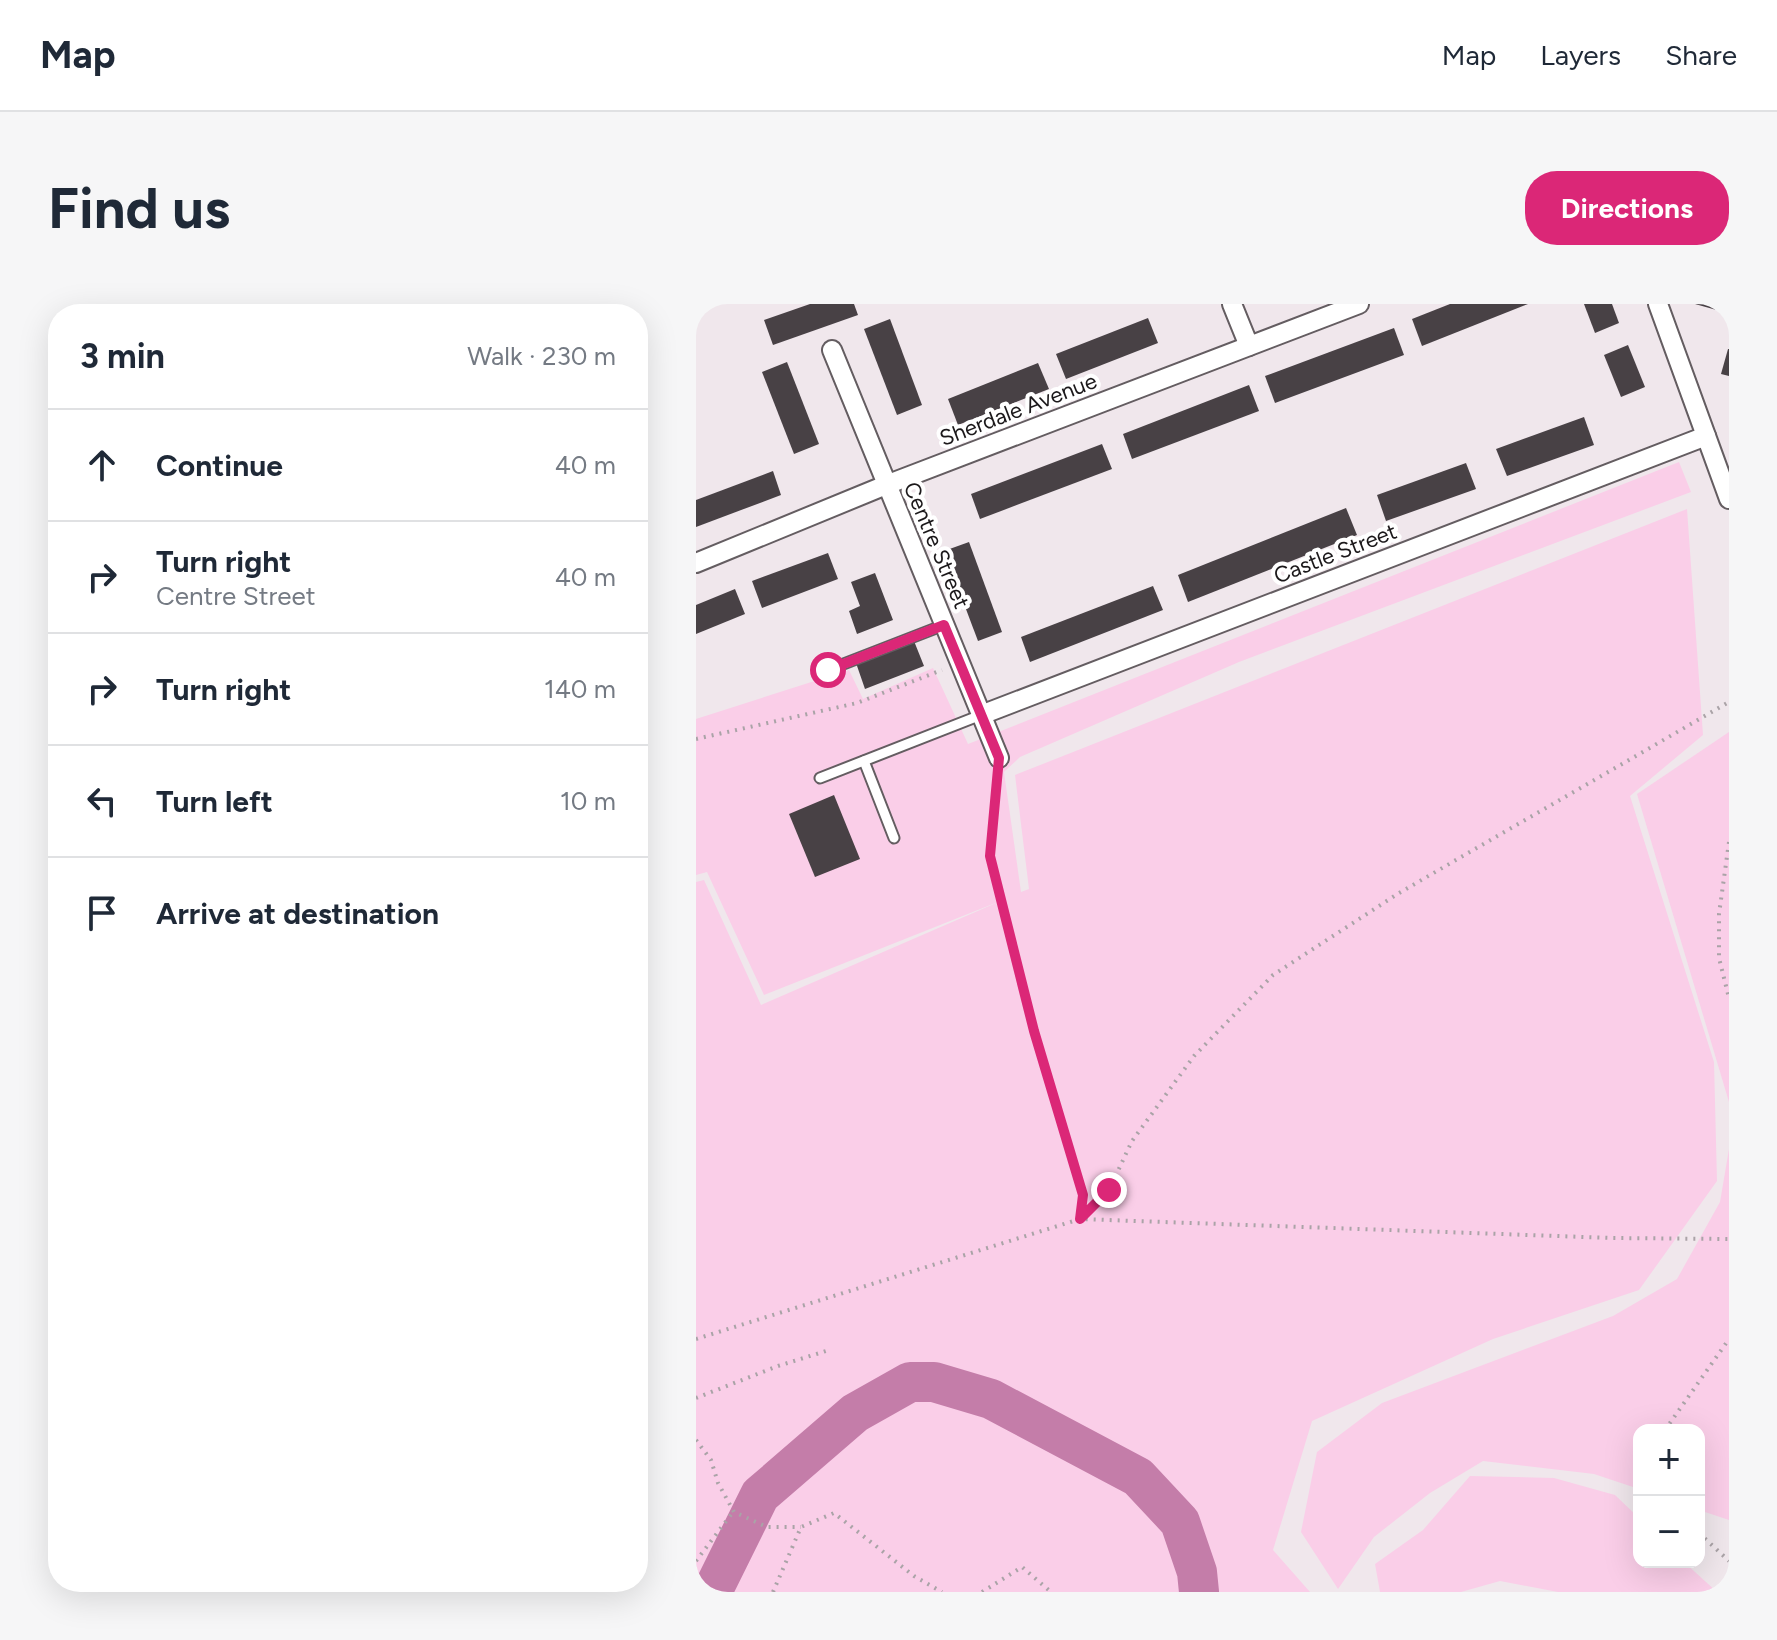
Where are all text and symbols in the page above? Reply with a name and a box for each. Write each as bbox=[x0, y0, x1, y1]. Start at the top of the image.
text: Map bbox=[40, 32, 116, 78]
text: Map bbox=[1442, 38, 1496, 72]
text: Layers bbox=[1540, 38, 1621, 72]
text: Share bbox=[1665, 38, 1737, 72]
button: Directions bbox=[1525, 171, 1729, 245]
text: Find us bbox=[48, 175, 230, 242]
text: 3 min bbox=[80, 336, 165, 377]
text: Walk · 230 m bbox=[467, 340, 616, 372]
street label: Sherdale Avenue bbox=[936, 367, 1101, 452]
icon: ahead bbox=[80, 443, 124, 487]
text: Continue bbox=[156, 447, 283, 484]
text: 40 m bbox=[555, 449, 616, 481]
street label: Centre Street bbox=[898, 478, 975, 613]
street label: Castle Street bbox=[1270, 518, 1400, 589]
text: Turn right bbox=[156, 543, 291, 580]
icon: right bbox=[80, 555, 124, 599]
text: 40 m bbox=[555, 561, 616, 593]
text: Centre Street bbox=[156, 580, 315, 612]
route start bbox=[810, 652, 846, 688]
icon: right bbox=[80, 667, 124, 711]
text: Turn right bbox=[156, 671, 291, 708]
text: 140 m bbox=[544, 673, 616, 705]
icon: left bbox=[80, 779, 124, 823]
text: Turn left bbox=[156, 783, 273, 820]
text: 10 m bbox=[560, 785, 616, 817]
icon: arrive bbox=[80, 891, 124, 935]
text: Arrive at destination bbox=[156, 895, 439, 932]
route end bbox=[1091, 1172, 1127, 1208]
map controls bbox=[1633, 1424, 1705, 1568]
button: + bbox=[1633, 1424, 1705, 1496]
button: − bbox=[1633, 1496, 1705, 1568]

